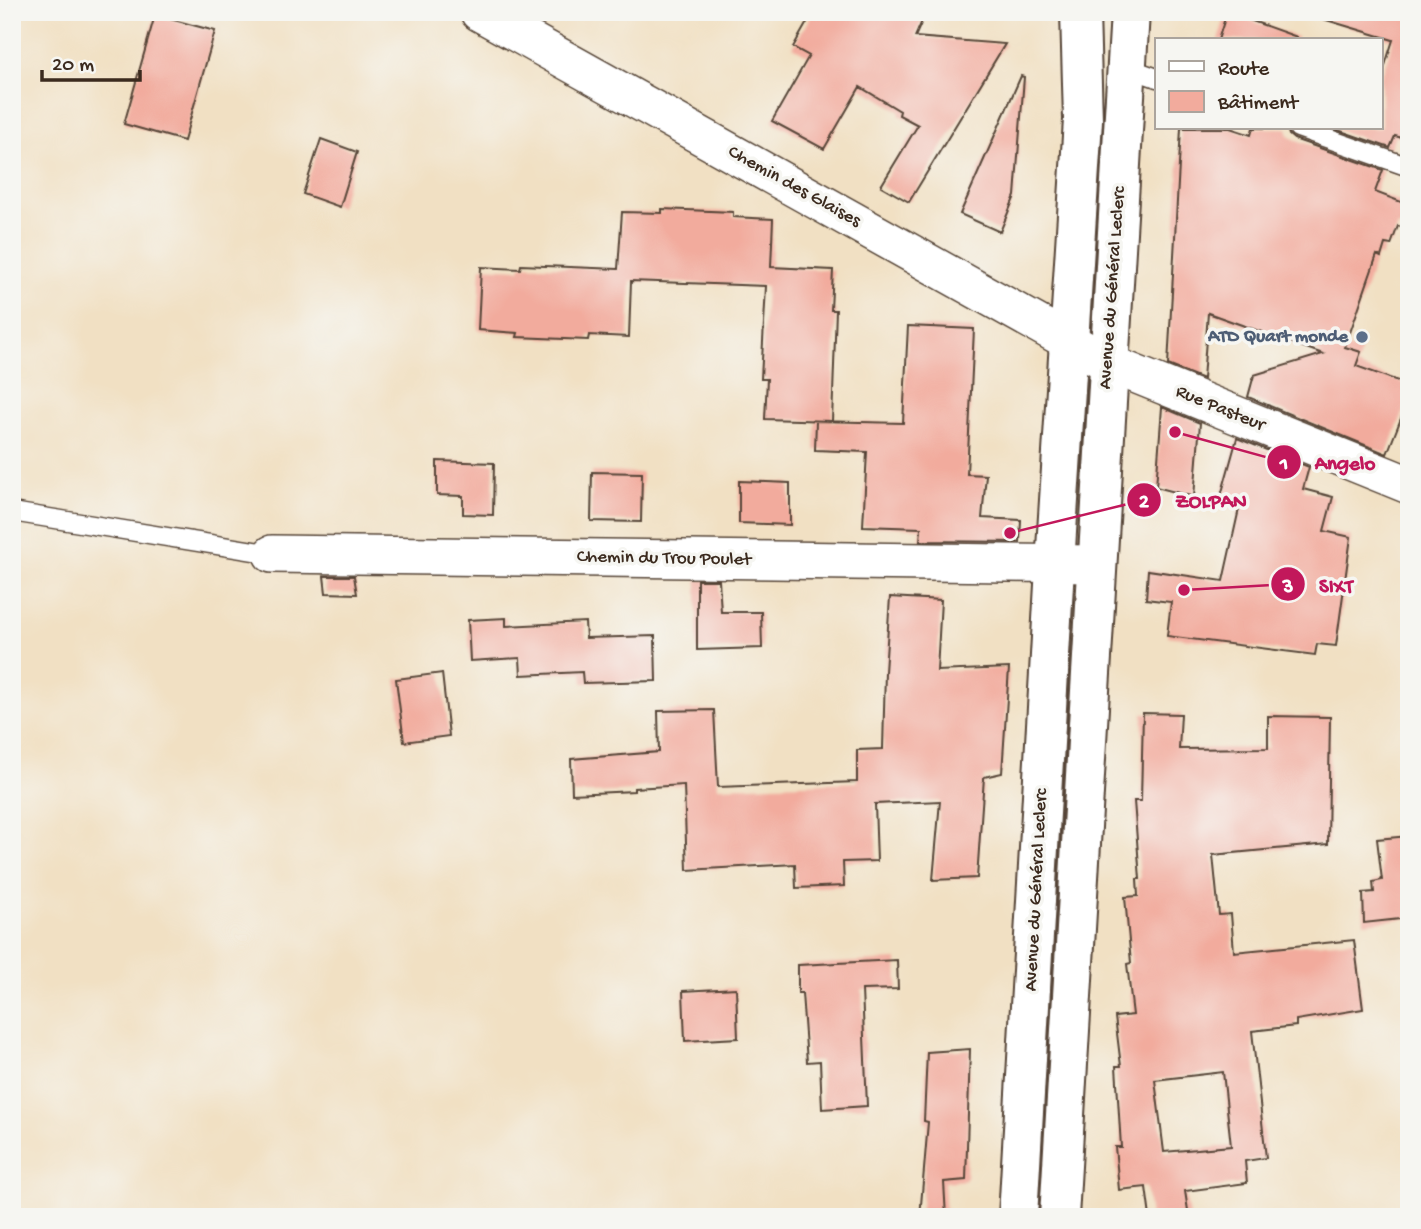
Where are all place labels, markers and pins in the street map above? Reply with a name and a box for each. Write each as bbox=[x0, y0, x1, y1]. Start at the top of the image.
place label: ATD Quart monde bbox=[1207, 326, 1349, 349]
marker: ATD Quart monde bbox=[1354, 329, 1370, 345]
callout: Angelo bbox=[1266, 441, 1390, 483]
callout: ZOLPAN bbox=[1127, 479, 1261, 521]
callout: SIXT bbox=[1270, 563, 1367, 605]

